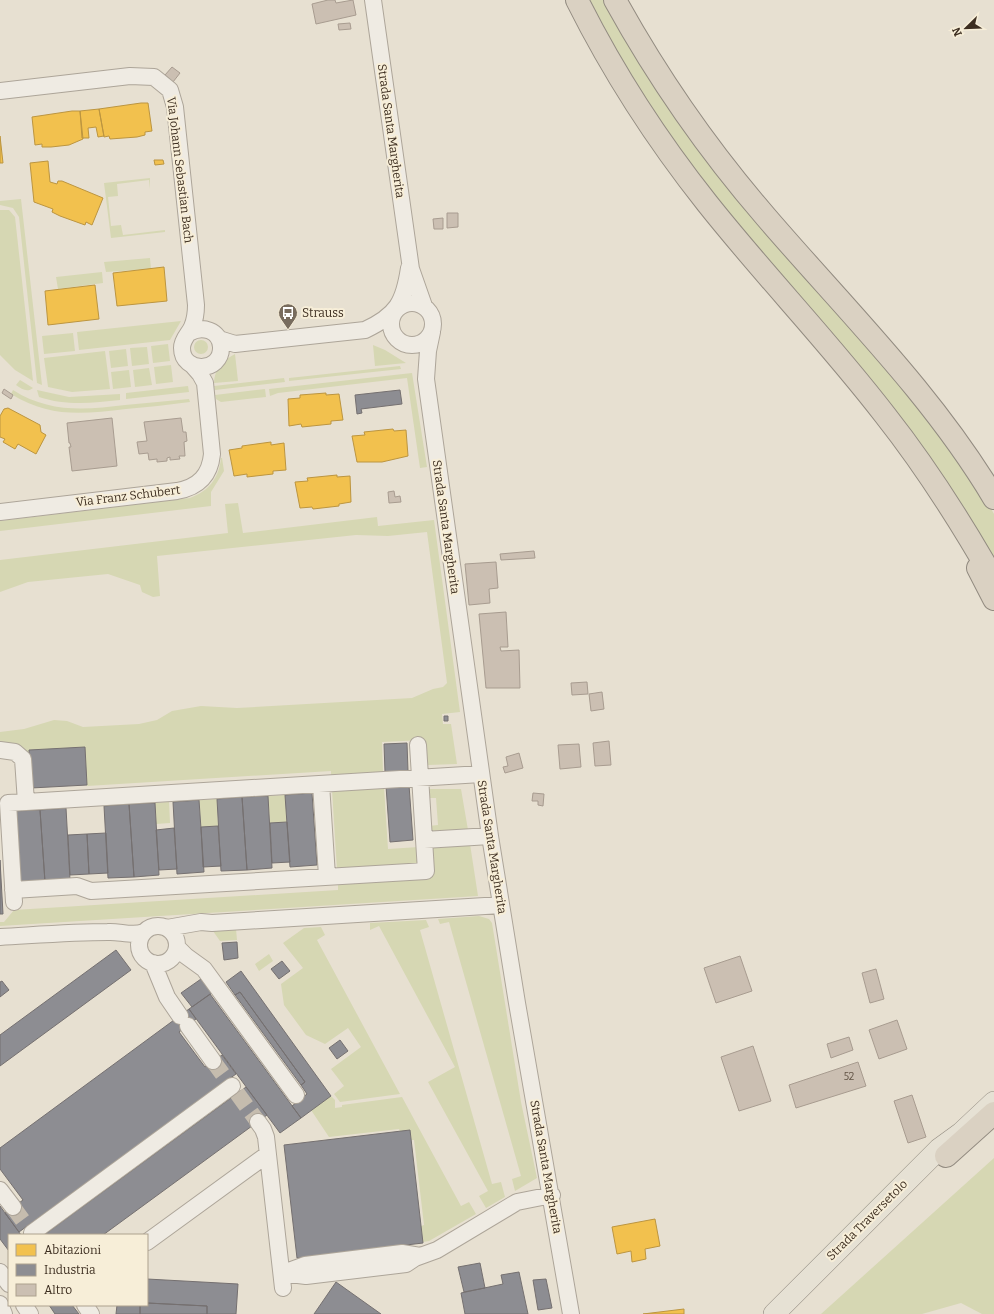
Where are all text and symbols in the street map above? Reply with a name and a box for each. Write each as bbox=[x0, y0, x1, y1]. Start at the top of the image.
north arrow bbox=[946, 8, 986, 48]
text: N bbox=[949, 25, 965, 38]
street label: Strada Santa Margherita bbox=[375, 63, 407, 199]
street label: Via Johann Sebastian Bach bbox=[164, 96, 196, 244]
bus stop icon: Strauss bbox=[277, 302, 299, 330]
place label: Strauss bbox=[302, 306, 344, 320]
street label: Strada Santa Margherita bbox=[430, 459, 462, 595]
street label: Via Franz Schubert bbox=[75, 483, 182, 509]
street label: Strada Santa Margherita bbox=[475, 779, 510, 915]
house number: 52 bbox=[844, 1071, 854, 1083]
street label: Strada Santa Margherita bbox=[527, 1099, 565, 1235]
street label: Strada Traversetolo bbox=[824, 1177, 910, 1263]
legend bbox=[8, 1234, 148, 1306]
text: Abitazioni bbox=[44, 1243, 102, 1257]
text: Industria bbox=[44, 1263, 96, 1277]
text: Altro bbox=[44, 1283, 72, 1297]

